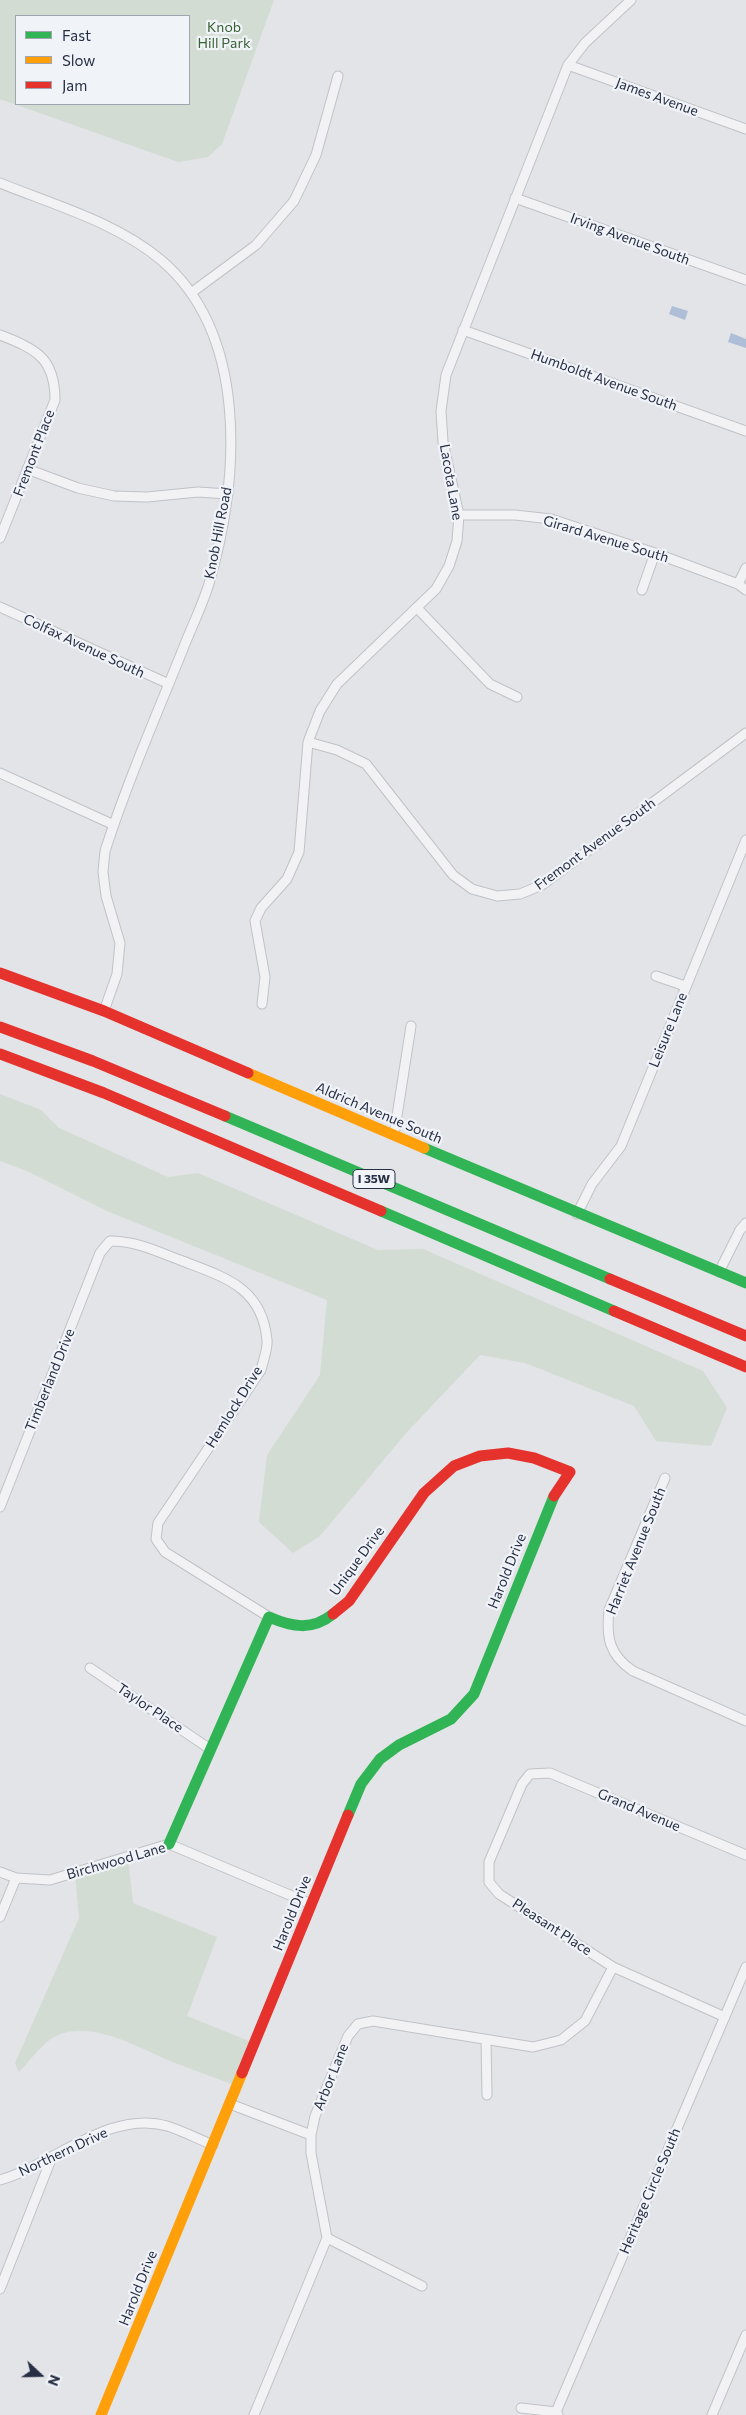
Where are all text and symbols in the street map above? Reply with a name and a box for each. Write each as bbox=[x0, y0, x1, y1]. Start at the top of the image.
legend bbox=[15, 15, 190, 105]
park label: Knob Hill Park bbox=[197, 19, 251, 52]
text: Fast bbox=[62, 26, 91, 44]
text: Slow bbox=[62, 51, 95, 69]
street label: James Avenue bbox=[613, 74, 701, 120]
text: Jam bbox=[62, 76, 87, 94]
street label: Irving Avenue South bbox=[568, 210, 692, 268]
street label: Humboldt Avenue South bbox=[528, 346, 680, 414]
street label: Fremont Place bbox=[10, 407, 58, 499]
street label: Lacota Lane bbox=[436, 443, 466, 521]
street label: Knob Hill Road bbox=[201, 486, 235, 580]
street label: Girard Avenue South bbox=[541, 512, 671, 566]
street label: Colfax Avenue South bbox=[21, 611, 147, 681]
street label: Fremont Avenue South bbox=[531, 795, 659, 893]
street label: Leisure Lane bbox=[645, 990, 691, 1070]
street label: Aldrich Avenue South bbox=[313, 1079, 445, 1147]
road number: I 35W bbox=[353, 1170, 395, 1188]
street label: Timberland Drive bbox=[22, 1326, 78, 1434]
street label: Hemlock Drive bbox=[202, 1363, 266, 1451]
street label: Harriet Avenue South bbox=[603, 1485, 669, 1617]
street label: Unique Drive bbox=[326, 1523, 388, 1599]
street label: Harold Drive bbox=[484, 1531, 530, 1611]
street label: Taylor Place bbox=[114, 1680, 186, 1736]
street label: Grand Avenue bbox=[595, 1785, 683, 1835]
street label: Birchwood Lane bbox=[65, 1839, 167, 1883]
street label: Harold Drive bbox=[269, 1873, 315, 1953]
street label: Pleasant Place bbox=[509, 1895, 595, 1959]
street label: Arbor Lane bbox=[310, 2041, 352, 2113]
street label: Northern Drive bbox=[16, 2124, 110, 2180]
street label: Heritage Circle South bbox=[616, 2126, 684, 2256]
street label: Harold Drive bbox=[115, 2248, 161, 2328]
north arrow bbox=[15, 2350, 65, 2400]
text: N bbox=[45, 2373, 64, 2389]

